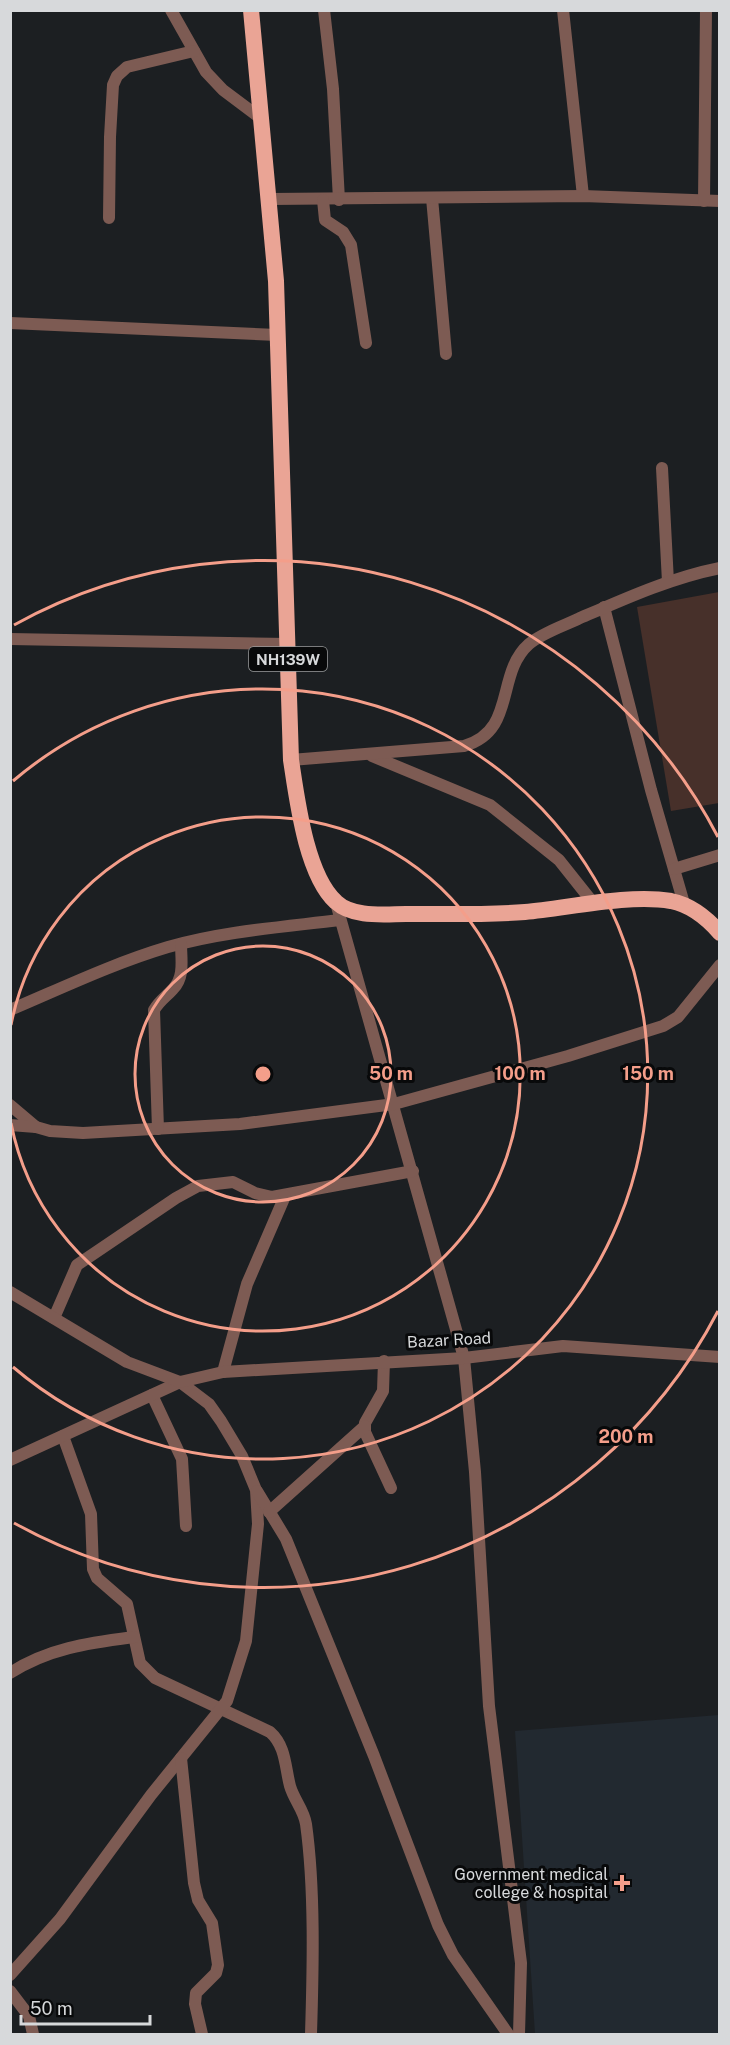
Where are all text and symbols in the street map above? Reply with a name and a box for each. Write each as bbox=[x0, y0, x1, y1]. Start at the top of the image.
road number: NH139W bbox=[249, 647, 327, 671]
text: 50 m bbox=[369, 1063, 413, 1084]
text: 100 m bbox=[494, 1063, 546, 1084]
text: 150 m bbox=[622, 1063, 674, 1084]
centre of rings bbox=[253, 1064, 273, 1084]
street label: Bazar Road bbox=[406, 1328, 492, 1352]
text: 200 m bbox=[599, 1426, 653, 1447]
place label: Government medical college & hospital bbox=[454, 1865, 608, 1902]
marker: Government medical college & hospital bbox=[613, 1874, 631, 1892]
scale bar bbox=[21, 1988, 150, 2026]
text: 50 m bbox=[30, 1998, 73, 2019]

